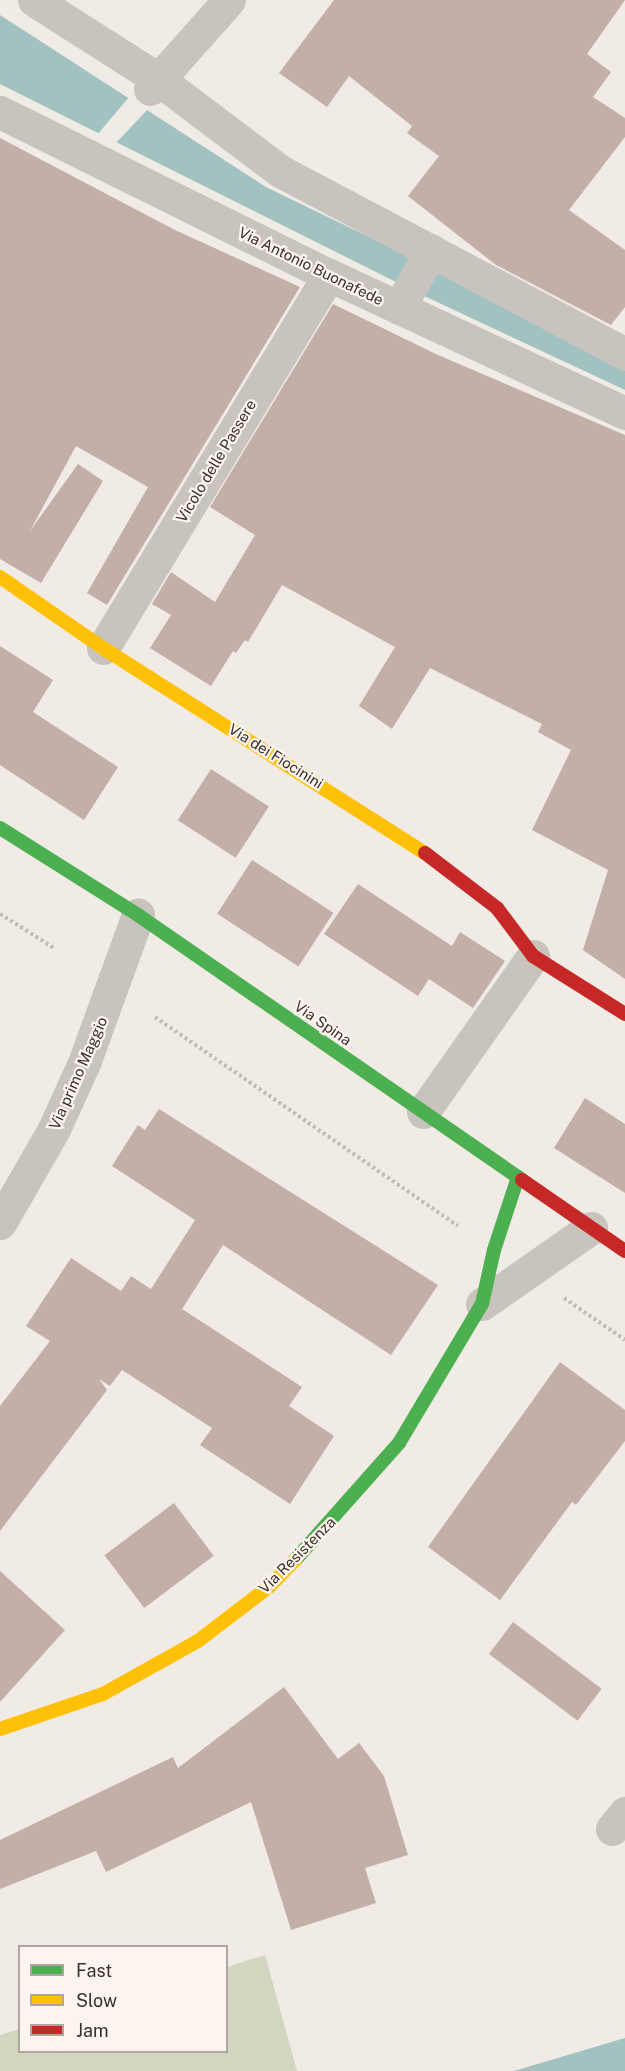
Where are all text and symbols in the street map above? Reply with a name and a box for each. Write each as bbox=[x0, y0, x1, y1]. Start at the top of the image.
street label: Via Antonio Buonafede bbox=[236, 223, 386, 309]
street label: Vicolo delle Passere bbox=[172, 396, 260, 526]
street label: Via dei Fiocinini bbox=[225, 720, 327, 792]
street label: Via Spina bbox=[291, 997, 355, 1049]
street label: Via primo Maggio bbox=[45, 1014, 111, 1132]
street label: Via Resistenza bbox=[255, 1513, 339, 1597]
legend bbox=[18, 1945, 228, 2053]
text: Fast bbox=[76, 1960, 112, 1981]
text: Slow bbox=[76, 1990, 117, 2011]
text: Jam bbox=[76, 2020, 109, 2041]

